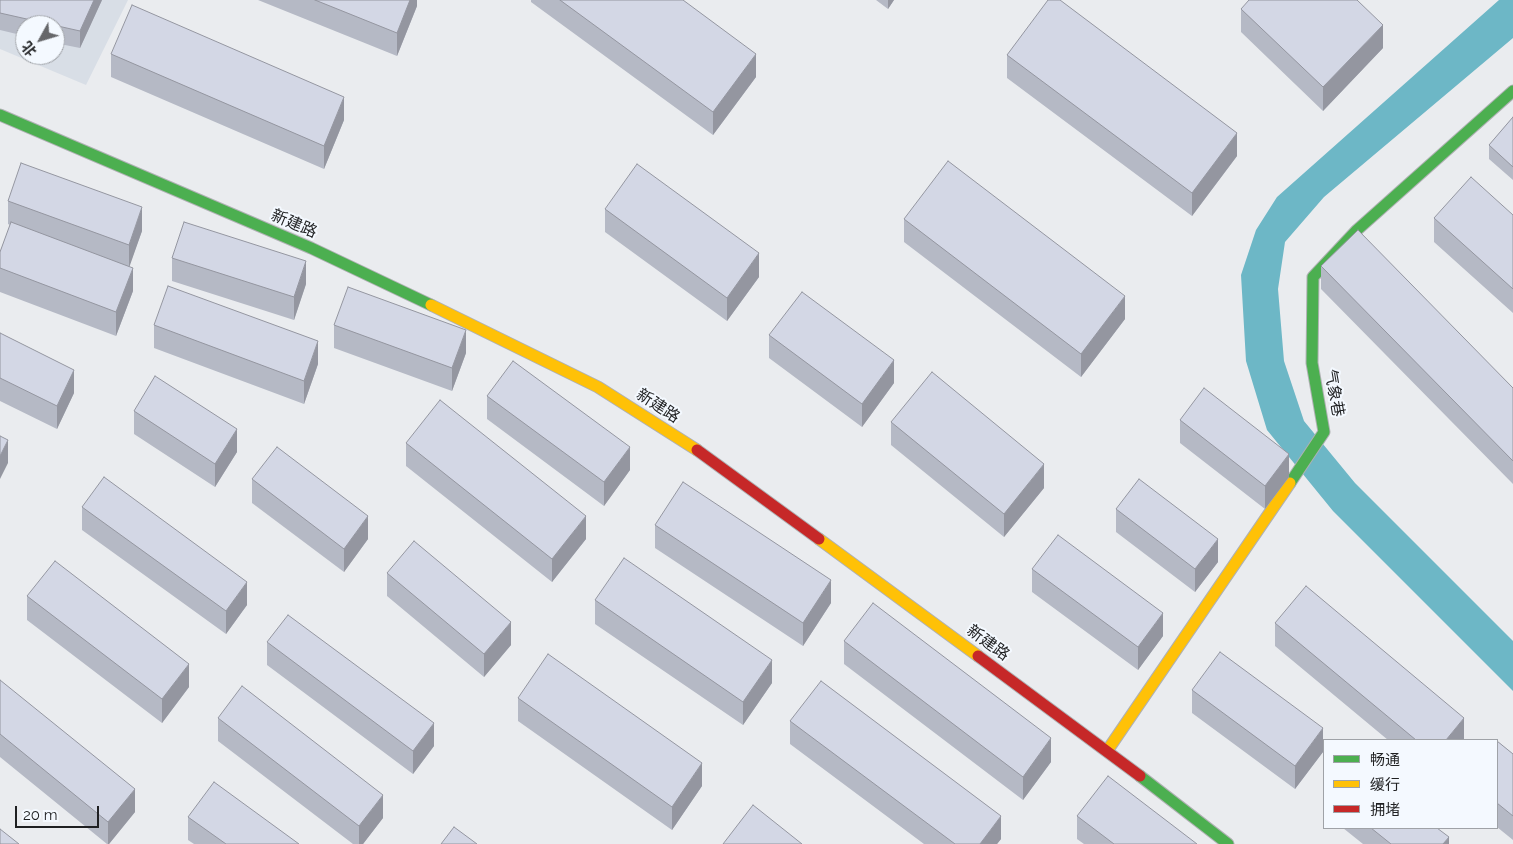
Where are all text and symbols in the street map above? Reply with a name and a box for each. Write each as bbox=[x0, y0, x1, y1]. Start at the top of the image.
north arrow bbox=[15, 15, 65, 65]
text: 北 bbox=[18, 38, 40, 59]
street label: 新建路 bbox=[268, 206, 320, 242]
street label: 气象巷 bbox=[1320, 368, 1348, 418]
street label: 新建路 bbox=[633, 385, 683, 427]
street label: 新建路 bbox=[963, 621, 1013, 665]
legend bbox=[1323, 739, 1498, 829]
text: 畅通 bbox=[1370, 751, 1400, 769]
text: 缓行 bbox=[1370, 776, 1400, 794]
scale bar bbox=[18, 796, 101, 828]
text: 拥堵 bbox=[1370, 801, 1400, 819]
text: 20 m bbox=[23, 806, 58, 824]

